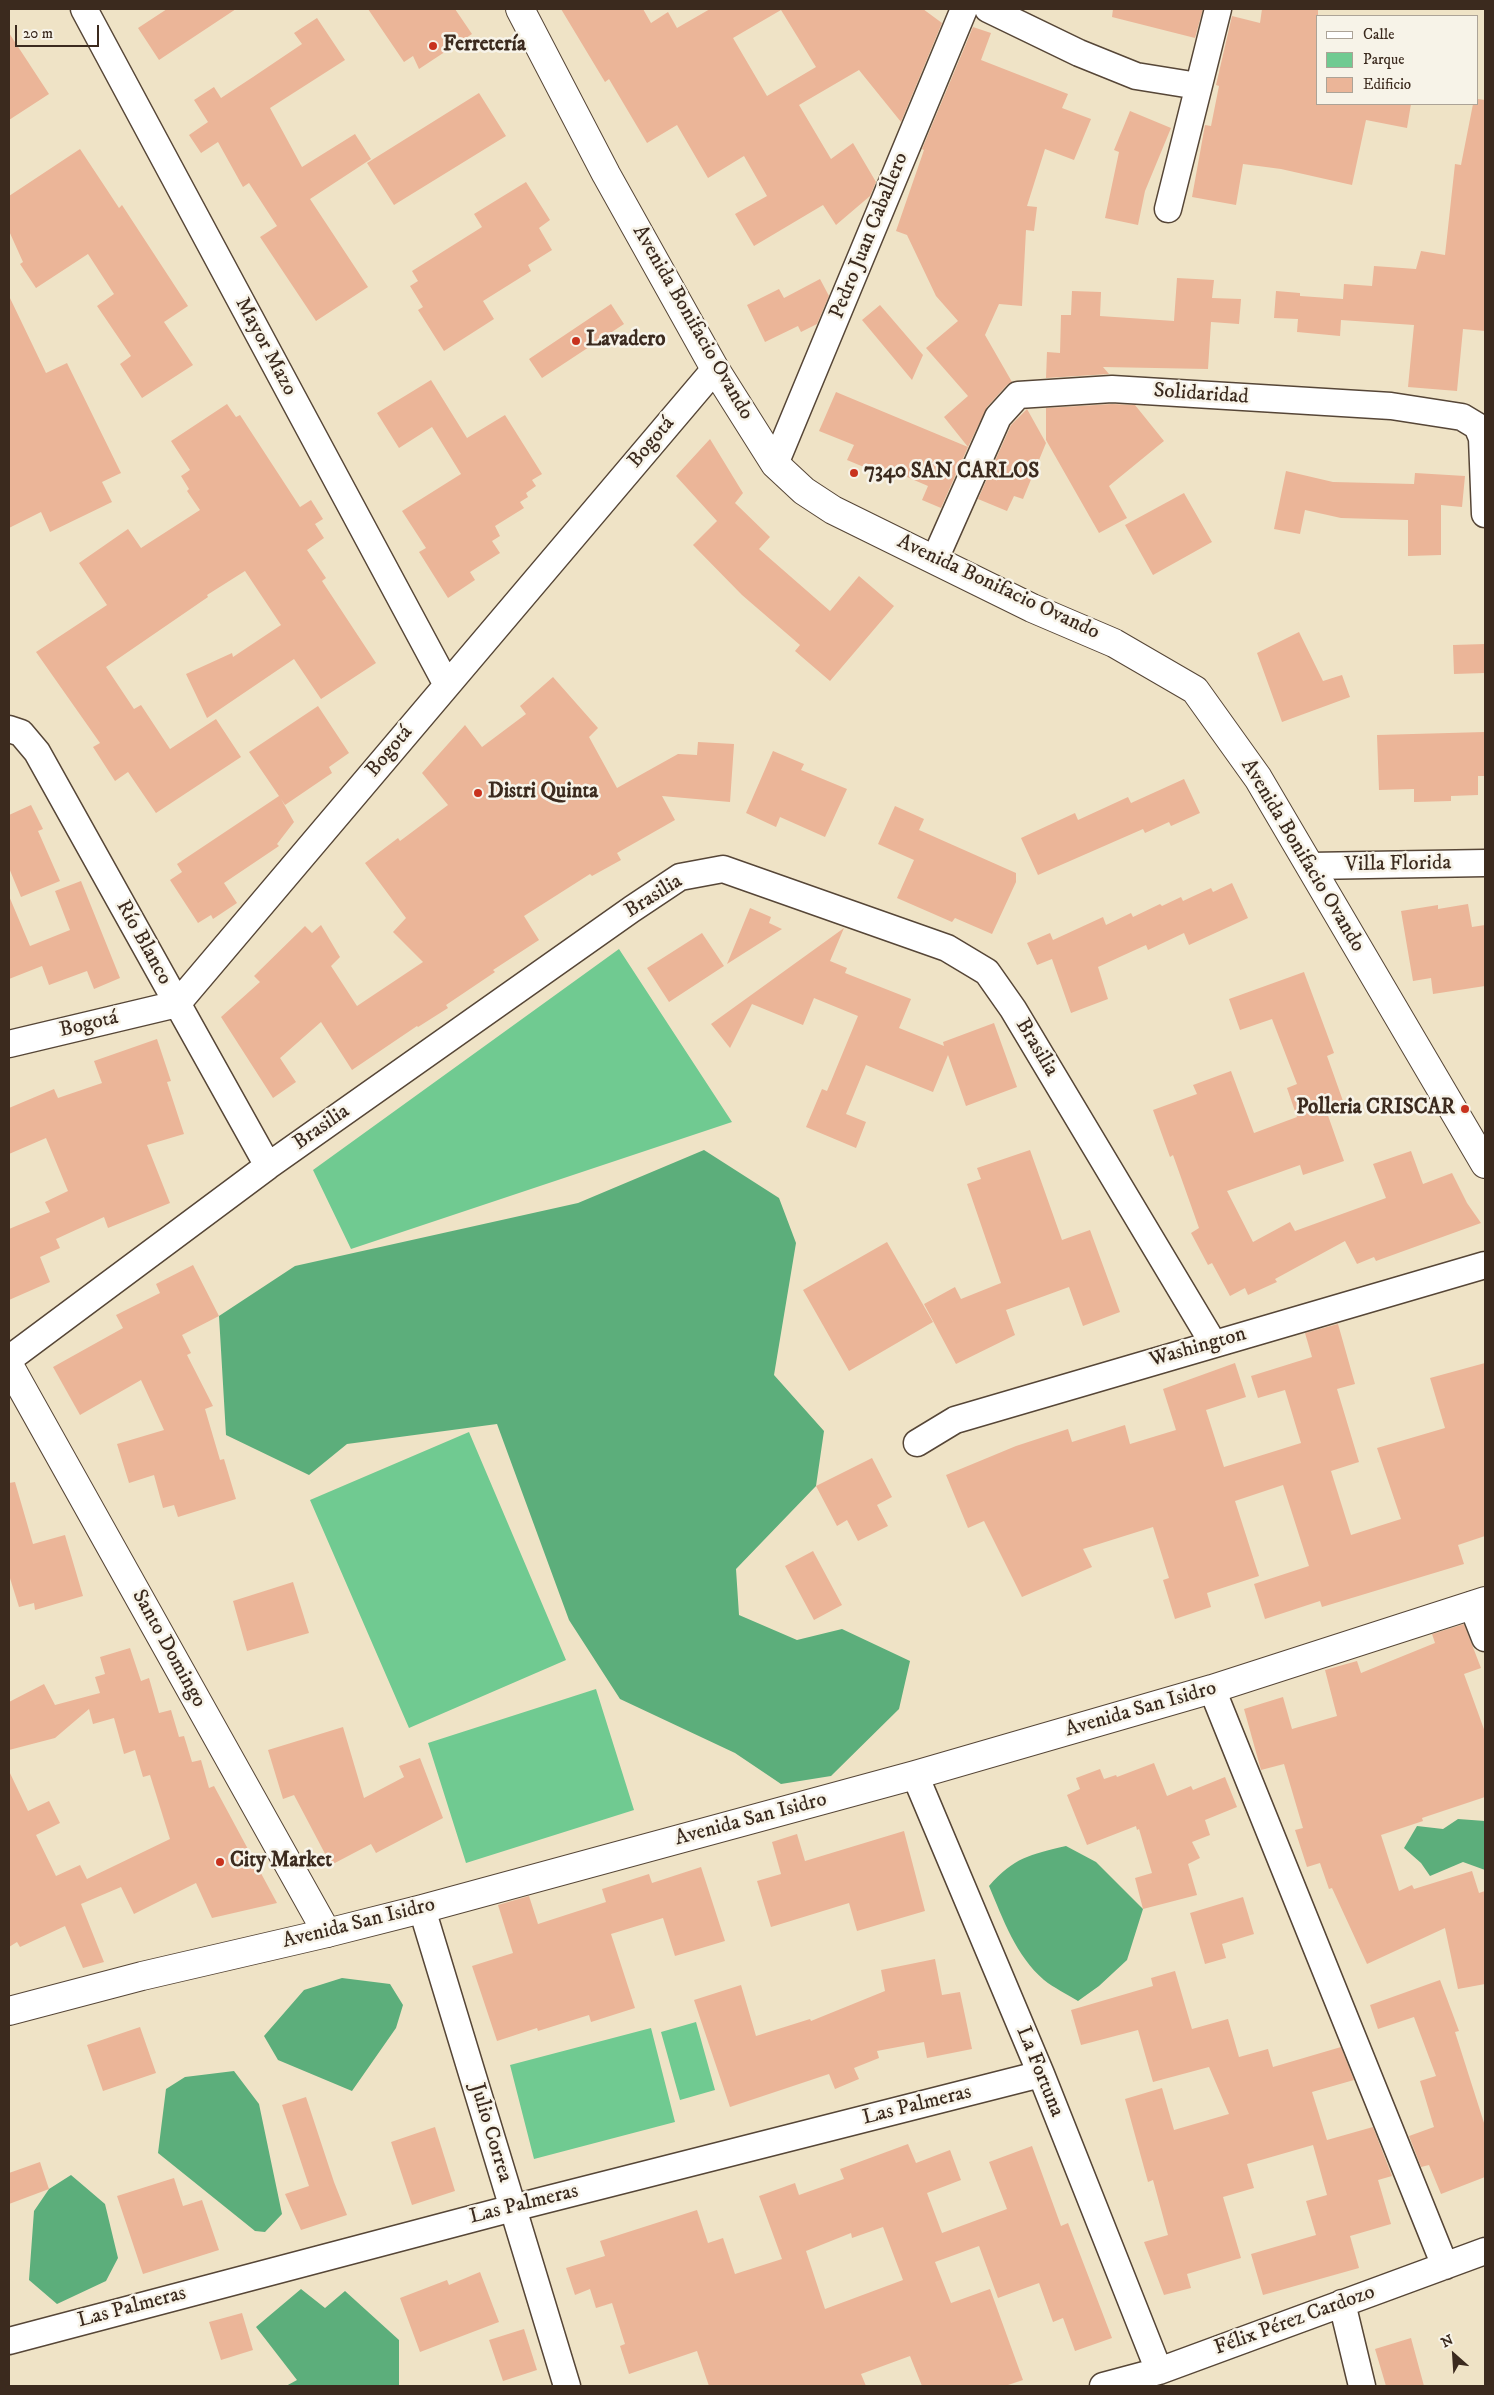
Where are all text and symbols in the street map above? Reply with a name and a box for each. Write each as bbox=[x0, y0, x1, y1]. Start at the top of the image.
scale bar bbox=[18, 15, 101, 47]
legend bbox=[1316, 15, 1479, 105]
text: 20 m bbox=[23, 24, 53, 43]
text: Calle bbox=[1363, 25, 1395, 44]
place label: Ferretería bbox=[443, 33, 526, 59]
marker: Ferretería bbox=[427, 40, 439, 52]
text: Parque bbox=[1363, 50, 1404, 69]
text: Edificio bbox=[1363, 75, 1411, 94]
street label: Pedro Juan Caballero bbox=[825, 149, 915, 323]
street label: Avenida Bonifacio Ovando bbox=[626, 221, 758, 425]
street label: Mayor Mazo bbox=[229, 294, 301, 400]
place label: Lavadero bbox=[586, 328, 665, 354]
marker: Lavadero bbox=[570, 335, 582, 347]
street label: Solidaridad bbox=[1153, 379, 1249, 411]
street label: Bogotá bbox=[623, 412, 681, 474]
place label: 7340 SAN CARLOS bbox=[864, 460, 1039, 486]
marker: 7340 SAN CARLOS bbox=[848, 467, 860, 479]
street label: Avenida Bonifacio Ovando bbox=[893, 530, 1103, 646]
street label: Bogotá bbox=[361, 721, 419, 783]
street label: Avenida Bonifacio Ovando bbox=[1234, 755, 1370, 957]
place label: Distri Quinta bbox=[488, 780, 598, 806]
marker: Distri Quinta bbox=[472, 787, 484, 799]
street label: Villa Florida bbox=[1345, 851, 1451, 879]
street label: Brasilia bbox=[621, 870, 687, 924]
street label: Río Blanco bbox=[110, 896, 176, 990]
street label: Bogotá bbox=[57, 1006, 121, 1044]
street label: Brasilia bbox=[1009, 1015, 1063, 1081]
place label: Polleria CRISCAR bbox=[1296, 1096, 1455, 1122]
street label: Brasilia bbox=[289, 1100, 355, 1156]
marker: Polleria CRISCAR bbox=[1459, 1103, 1471, 1115]
street label: Washington bbox=[1147, 1322, 1249, 1374]
street label: Santo Domingo bbox=[125, 1586, 211, 1712]
street label: Avenida San Isidro bbox=[1062, 1676, 1220, 1744]
street label: Avenida San Isidro bbox=[672, 1788, 830, 1852]
place label: City Market bbox=[230, 1849, 332, 1875]
marker: City Market bbox=[214, 1856, 226, 1868]
street label: Avenida San Isidro bbox=[280, 1893, 438, 1955]
street label: La Fortuna bbox=[1009, 2023, 1069, 2121]
street label: Las Palmeras bbox=[860, 2080, 974, 2132]
street label: Julio Correa bbox=[463, 2081, 517, 2185]
street label: Las Palmeras bbox=[467, 2179, 581, 2231]
street label: Félix Pérez Cardozo bbox=[1211, 2280, 1379, 2362]
street label: Las Palmeras bbox=[75, 2281, 189, 2335]
north arrow bbox=[1429, 2330, 1479, 2380]
text: N bbox=[1438, 2331, 1457, 2352]

